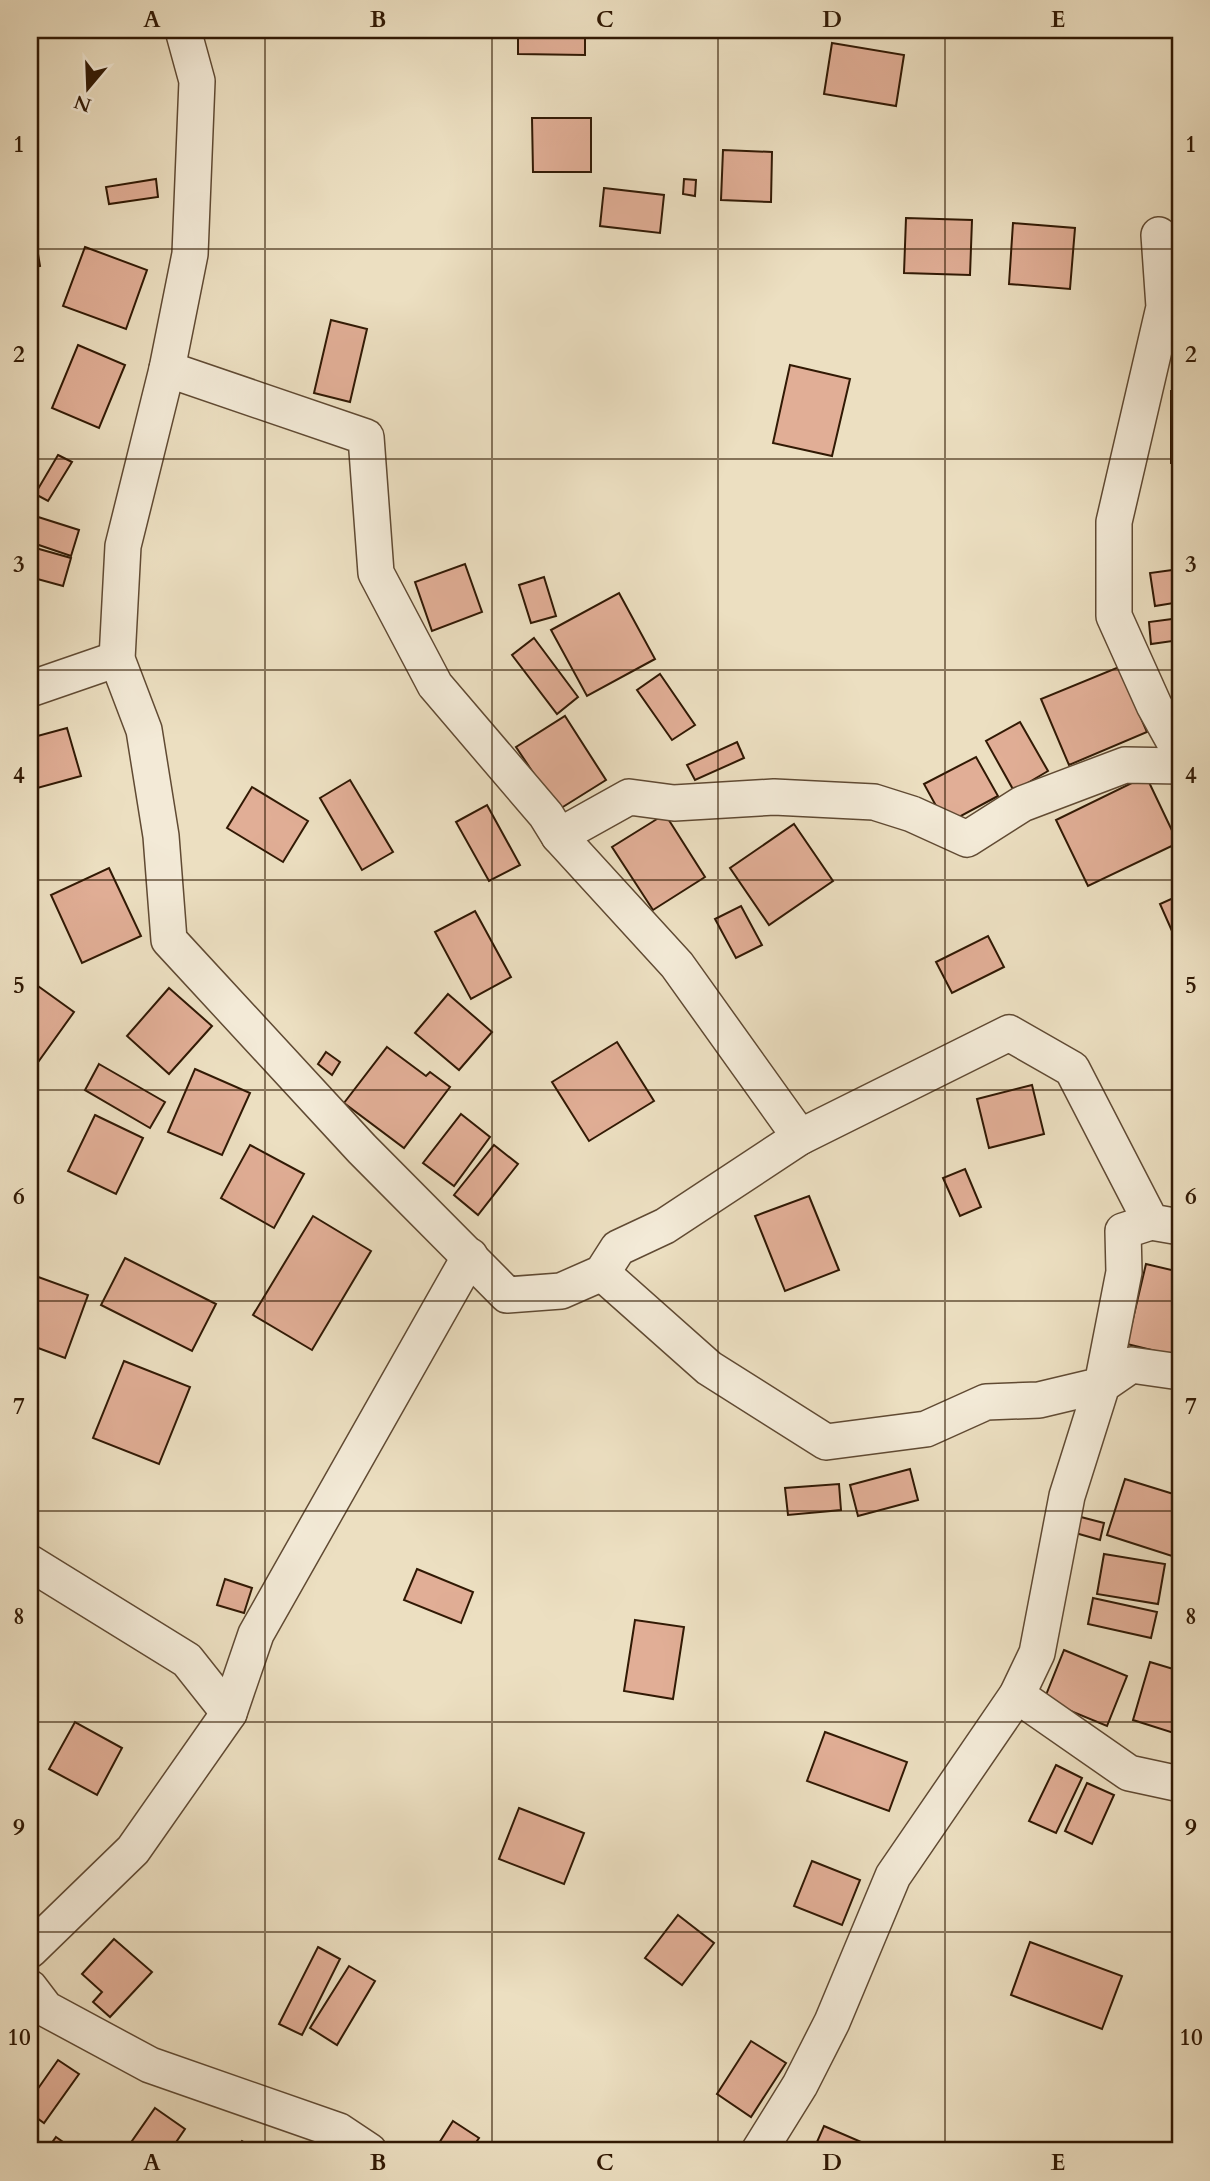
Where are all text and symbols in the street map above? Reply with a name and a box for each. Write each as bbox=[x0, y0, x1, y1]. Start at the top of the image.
text: A bbox=[143, 4, 161, 35]
text: B bbox=[370, 4, 386, 35]
text: C bbox=[596, 4, 614, 35]
text: D bbox=[822, 4, 842, 35]
text: E bbox=[1051, 4, 1065, 35]
north arrow bbox=[52, 52, 122, 122]
text: N bbox=[70, 88, 95, 118]
text: 1 bbox=[13, 129, 25, 160]
text: 1 bbox=[1185, 129, 1197, 160]
text: 2 bbox=[13, 339, 25, 370]
text: 2 bbox=[1185, 339, 1197, 370]
text: 3 bbox=[13, 549, 25, 580]
text: 3 bbox=[1185, 549, 1197, 580]
text: 4 bbox=[13, 760, 25, 791]
text: 4 bbox=[1185, 760, 1197, 791]
text: 5 bbox=[13, 970, 25, 1001]
text: 5 bbox=[1185, 970, 1197, 1001]
text: 6 bbox=[13, 1181, 25, 1212]
text: 6 bbox=[1185, 1181, 1197, 1212]
text: 7 bbox=[13, 1391, 25, 1422]
text: 7 bbox=[1185, 1391, 1197, 1422]
text: 8 bbox=[13, 1601, 25, 1632]
text: 8 bbox=[1185, 1601, 1197, 1632]
text: 9 bbox=[13, 1812, 25, 1843]
text: 9 bbox=[1185, 1812, 1197, 1843]
text: 10 bbox=[7, 2022, 31, 2053]
text: 10 bbox=[1179, 2022, 1203, 2053]
text: A bbox=[143, 2147, 161, 2178]
text: B bbox=[370, 2147, 386, 2178]
text: C bbox=[596, 2147, 614, 2178]
text: D bbox=[822, 2147, 842, 2178]
text: E bbox=[1051, 2147, 1065, 2178]

